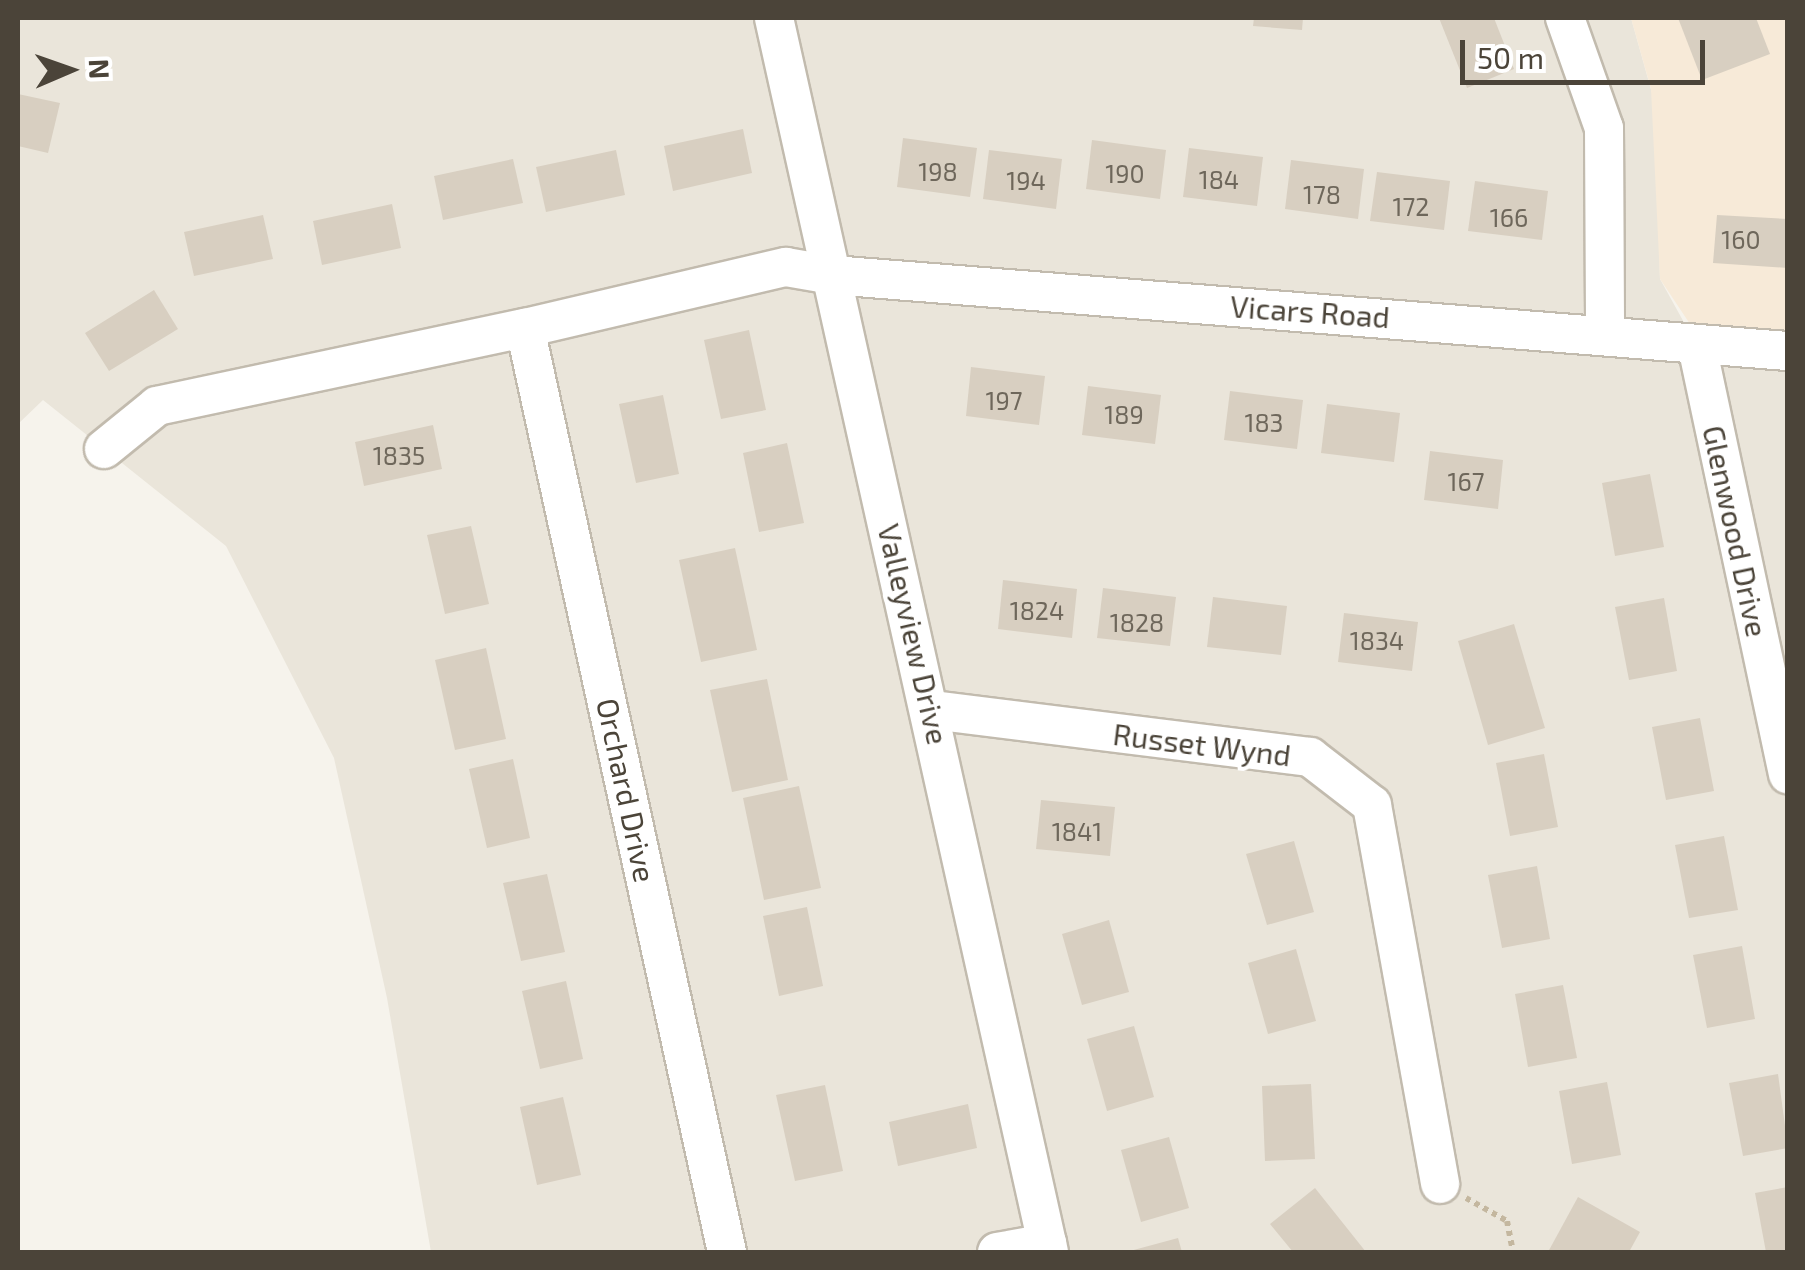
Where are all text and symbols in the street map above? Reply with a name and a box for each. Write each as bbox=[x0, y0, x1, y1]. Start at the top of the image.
north arrow bbox=[20, 20, 120, 120]
scale bar bbox=[1465, 20, 1710, 82]
text: 50 m bbox=[1477, 39, 1544, 75]
text: N bbox=[83, 58, 117, 80]
house number: 198 bbox=[918, 156, 958, 186]
house number: 190 bbox=[1105, 158, 1145, 188]
house number: 184 bbox=[1199, 164, 1239, 194]
house number: 194 bbox=[1006, 165, 1046, 195]
house number: 178 bbox=[1303, 179, 1341, 209]
house number: 172 bbox=[1393, 191, 1429, 221]
house number: 166 bbox=[1490, 202, 1528, 232]
house number: 160 bbox=[1721, 224, 1761, 254]
street label: Vicars Road bbox=[1229, 287, 1391, 335]
house number: 197 bbox=[985, 385, 1023, 415]
house number: 189 bbox=[1104, 399, 1144, 429]
house number: 183 bbox=[1244, 407, 1284, 437]
street label: Glenwood Drive bbox=[1696, 422, 1776, 640]
house number: 1835 bbox=[373, 440, 425, 470]
house number: 167 bbox=[1447, 466, 1485, 496]
street label: Valleyview Drive bbox=[871, 520, 957, 748]
house number: 1824 bbox=[1010, 595, 1064, 625]
house number: 1828 bbox=[1110, 607, 1164, 637]
house number: 1834 bbox=[1350, 625, 1404, 655]
street label: Orchard Drive bbox=[590, 695, 664, 885]
street label: Russet Wynd bbox=[1111, 715, 1293, 773]
house number: 1841 bbox=[1052, 816, 1102, 846]

